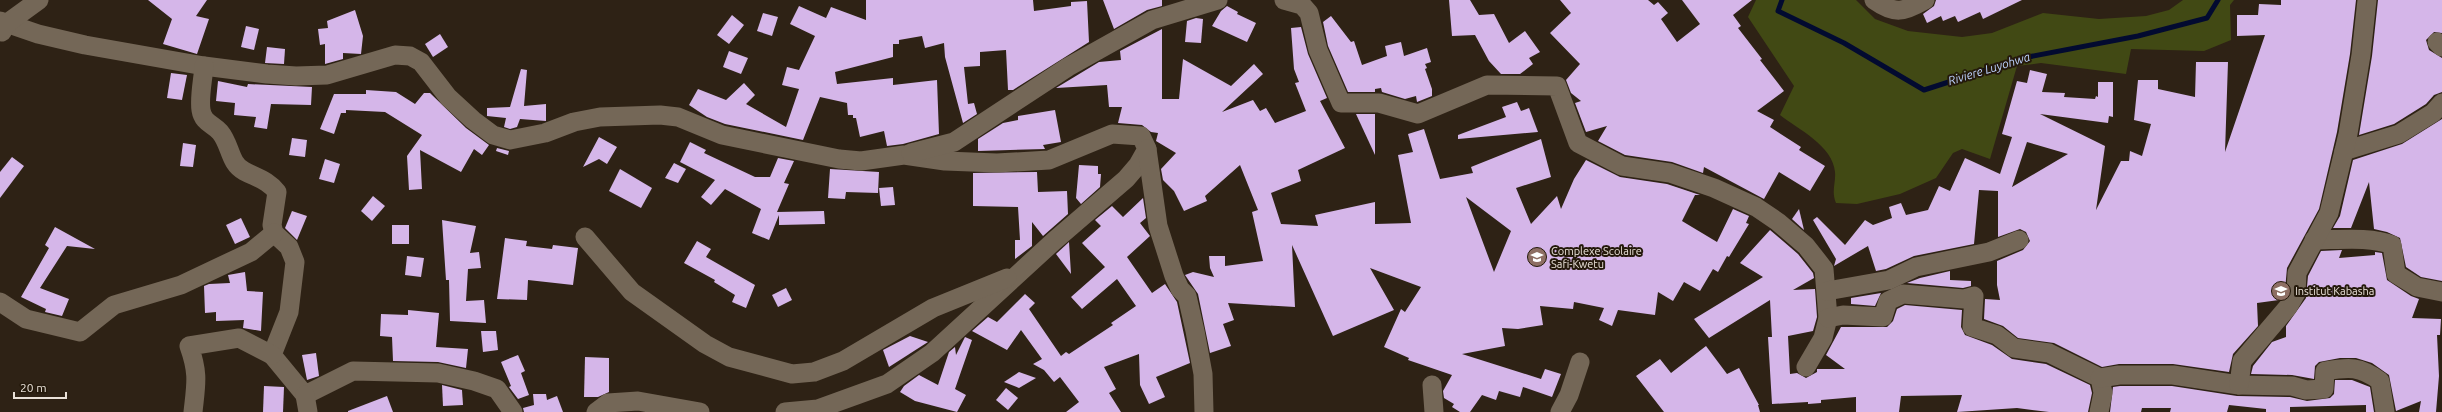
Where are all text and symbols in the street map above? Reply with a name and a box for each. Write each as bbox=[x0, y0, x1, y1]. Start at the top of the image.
water label: Riviere Luyohwa bbox=[1946, 50, 2032, 87]
place label: Complexe Scolaire Safi-Kwetu bbox=[1551, 245, 1642, 270]
school or university icon: Complexe Scolaire Safi-Kwetu bbox=[1526, 246, 1548, 268]
school or university icon: Institut Kabasha bbox=[2270, 280, 2292, 302]
place label: Institut Kabasha bbox=[2295, 285, 2374, 297]
scale bar bbox=[14, 374, 66, 400]
text: 20 m bbox=[20, 381, 47, 394]

